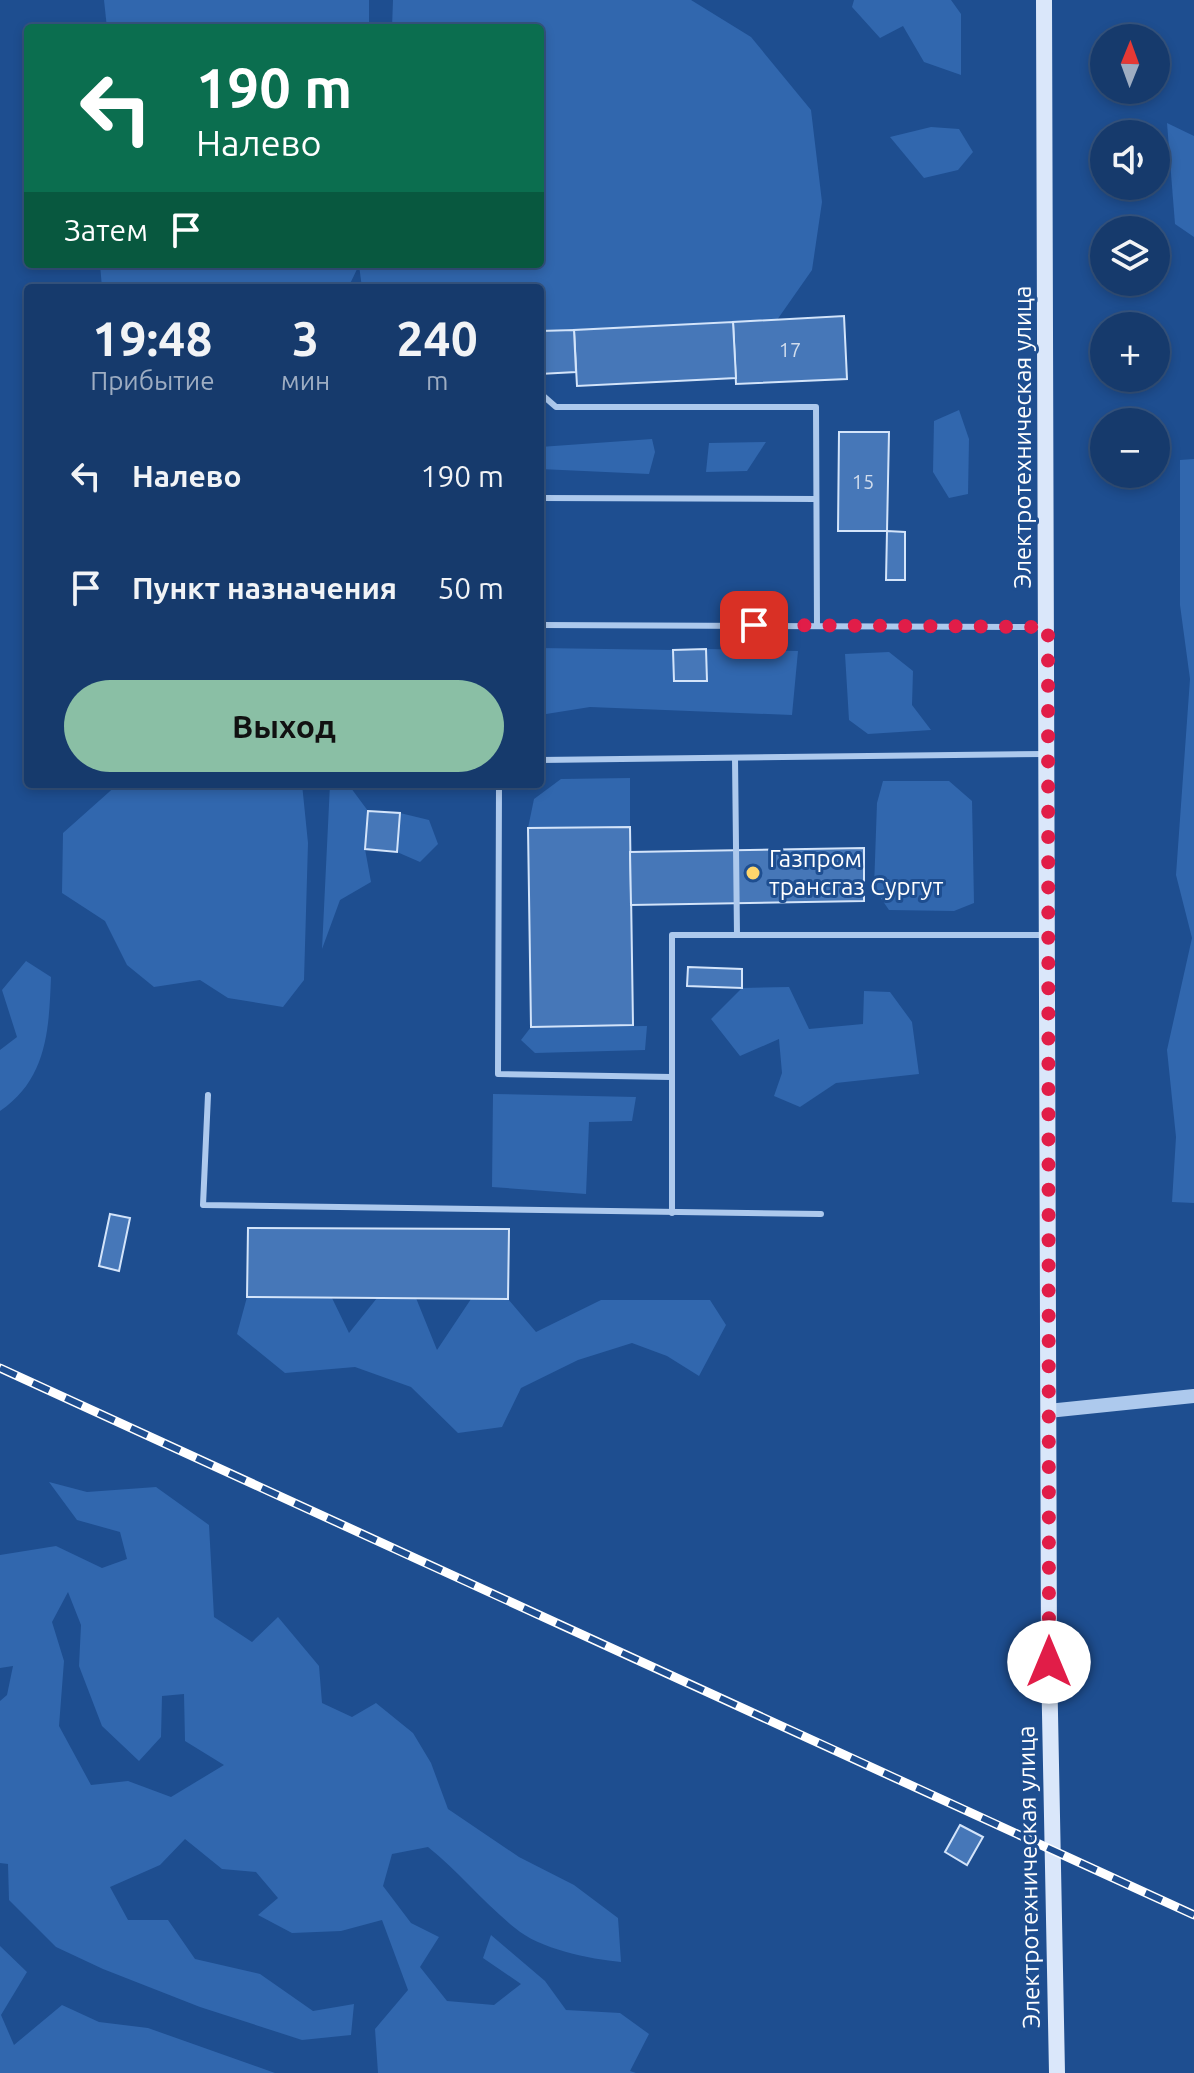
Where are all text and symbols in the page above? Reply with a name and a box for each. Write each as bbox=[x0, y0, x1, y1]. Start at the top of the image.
north arrow bbox=[1090, 24, 1170, 104]
map controls bbox=[1090, 24, 1170, 488]
icon: left bbox=[64, 56, 168, 160]
text: 190 m bbox=[196, 56, 352, 119]
button: sound bbox=[1090, 120, 1170, 200]
text: Налево bbox=[196, 122, 321, 163]
icon: arrive bbox=[164, 208, 208, 252]
text: Затем bbox=[64, 213, 148, 247]
button: layers bbox=[1090, 216, 1170, 296]
street label: Электротехническая улица bbox=[1009, 286, 1036, 588]
text: 19:48 bbox=[92, 311, 212, 365]
text: 3 bbox=[292, 311, 319, 365]
text: 240 bbox=[397, 311, 478, 365]
button: + bbox=[1090, 312, 1170, 392]
house number: 17 bbox=[779, 338, 801, 361]
text: Прибытие bbox=[90, 366, 215, 395]
text: мин bbox=[281, 366, 330, 395]
text: m bbox=[426, 366, 448, 395]
button: − bbox=[1090, 408, 1170, 488]
icon: left bbox=[64, 454, 108, 498]
text: Налево bbox=[132, 459, 242, 493]
text: 190 m bbox=[420, 459, 504, 493]
house number: 15 bbox=[852, 470, 874, 493]
icon: arrive bbox=[64, 566, 108, 610]
text: Пункт назначения bbox=[132, 571, 397, 605]
text: 50 m bbox=[437, 571, 504, 605]
pin bbox=[720, 591, 788, 659]
icon: arrive bbox=[732, 603, 776, 647]
button: Выход bbox=[64, 680, 504, 772]
place label: Газпром трансгаз Сургут bbox=[769, 845, 944, 900]
marker: Газпром трансгаз Сургут bbox=[744, 864, 762, 882]
position arrow bbox=[1007, 1620, 1091, 1704]
street label: Электротехническая улица bbox=[1012, 1725, 1045, 2029]

